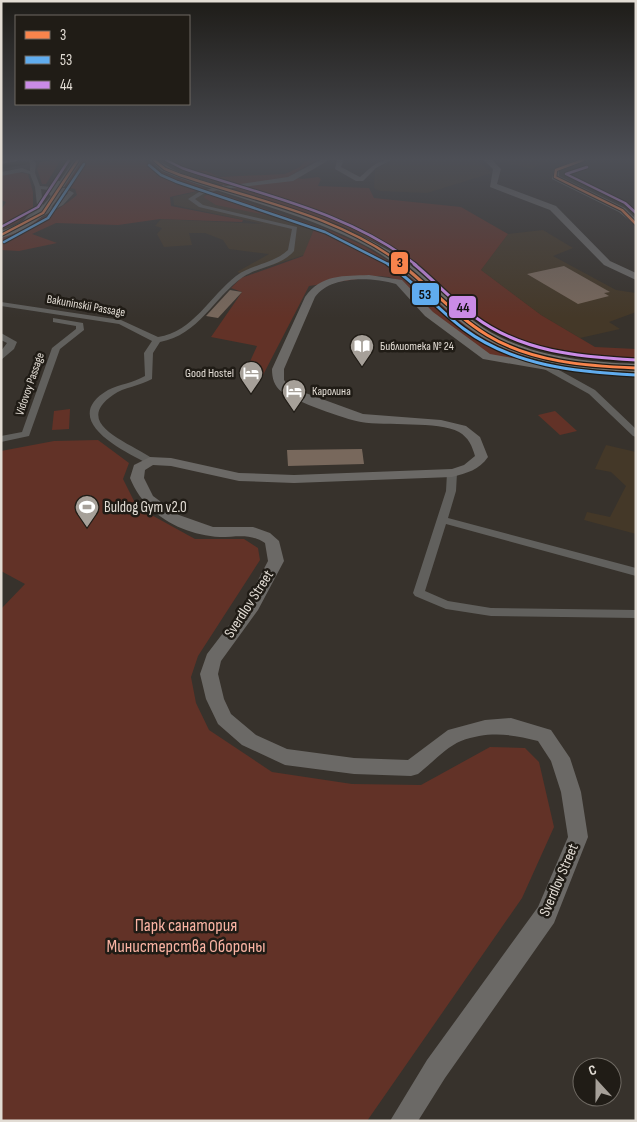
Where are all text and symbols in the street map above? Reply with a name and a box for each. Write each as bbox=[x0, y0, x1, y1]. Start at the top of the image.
legend bbox=[15, 15, 190, 105]
text: 3 bbox=[60, 26, 66, 45]
text: 53 bbox=[60, 51, 72, 70]
text: 44 bbox=[60, 76, 73, 95]
line badge: 3 bbox=[390, 251, 409, 275]
text: 3 bbox=[397, 254, 403, 271]
line badge: 53 bbox=[411, 282, 440, 306]
text: 53 bbox=[419, 286, 431, 303]
street label: Bakuninskii Passage bbox=[46, 292, 127, 320]
line badge: 44 bbox=[448, 295, 477, 319]
text: 44 bbox=[456, 299, 470, 316]
library icon: Библиотека № 24 bbox=[349, 333, 375, 367]
place label: Библиотека № 24 bbox=[380, 339, 454, 354]
street label: Vidovoy Passage bbox=[12, 350, 48, 417]
hotel icon: Good Hostel bbox=[238, 360, 264, 394]
place label: Good Hostel bbox=[185, 366, 234, 381]
hotel icon: Каролина bbox=[281, 378, 307, 412]
place label: Каролина bbox=[312, 384, 351, 399]
sports icon: Buldog Gym v2.0 bbox=[74, 494, 100, 528]
place label: Buldog Gym v2.0 bbox=[104, 498, 187, 517]
street label: Sverdlov Street bbox=[220, 566, 278, 642]
street label: Sverdlov Street bbox=[535, 840, 583, 919]
park label: Парк санатория Министерства Обороны bbox=[106, 915, 266, 957]
north arrow bbox=[572, 1057, 622, 1107]
text: С bbox=[586, 1061, 599, 1080]

